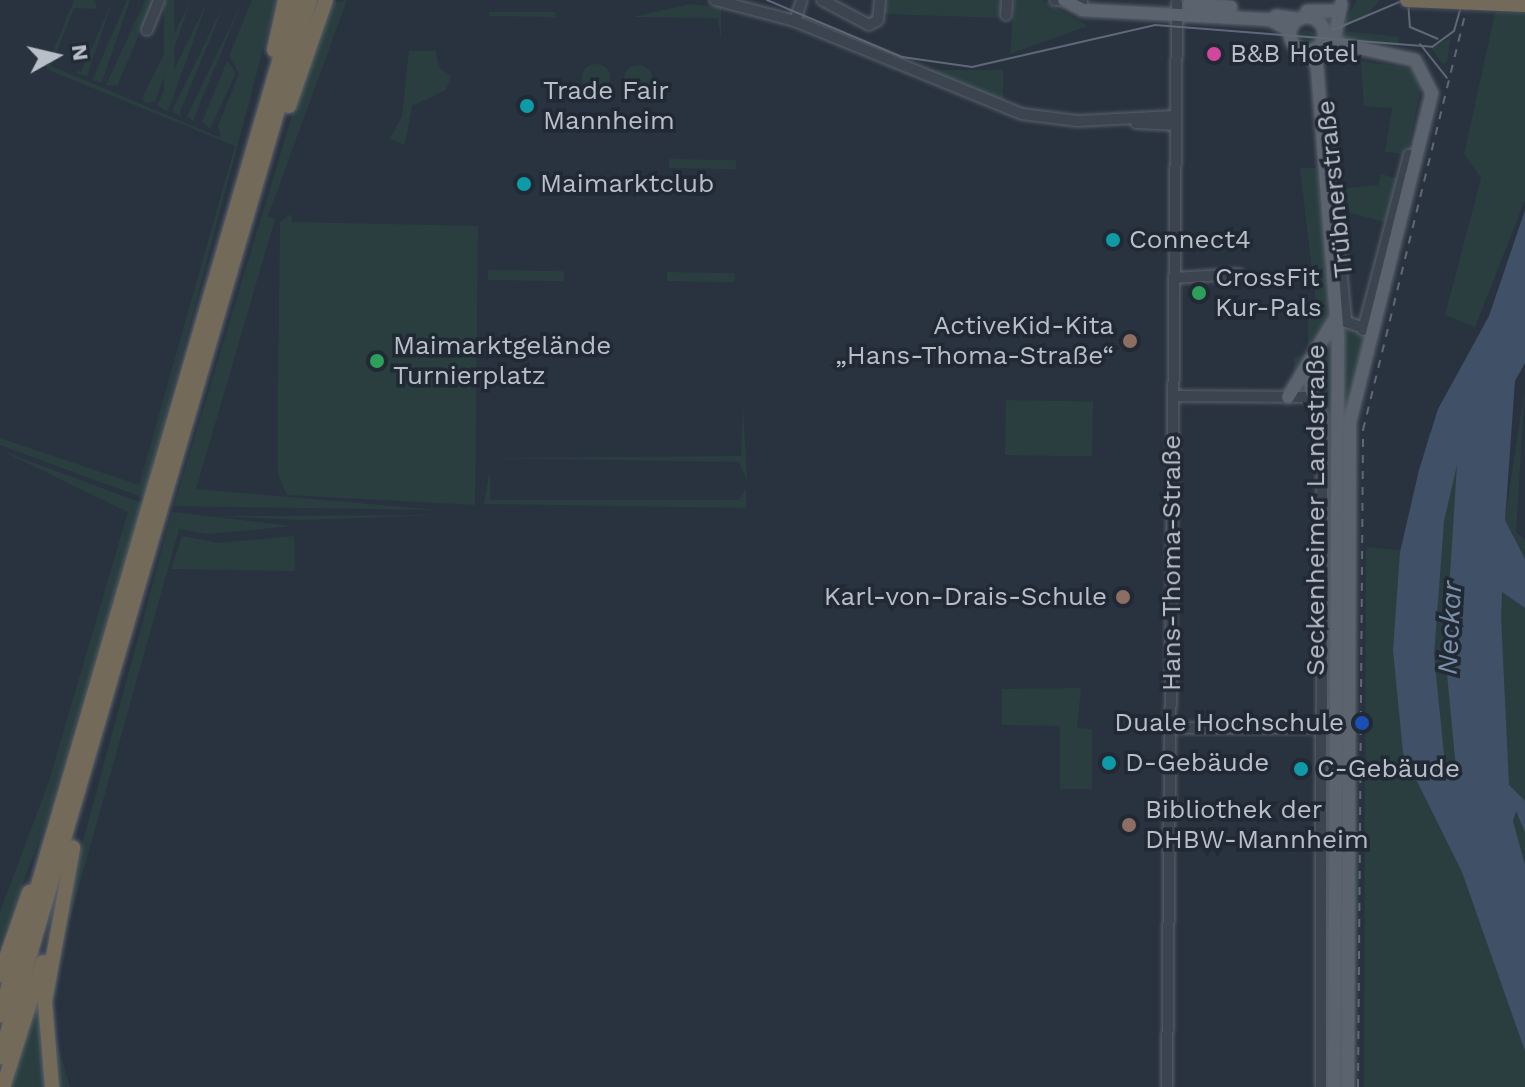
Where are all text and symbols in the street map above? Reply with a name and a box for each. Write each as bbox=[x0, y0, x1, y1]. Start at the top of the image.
north arrow bbox=[16, 16, 96, 96]
place label: B&B Hotel bbox=[1230, 38, 1357, 70]
text: N bbox=[67, 43, 94, 62]
marker: B&B Hotel bbox=[1205, 45, 1223, 63]
place label: Trade Fair Mannheim bbox=[543, 75, 675, 136]
marker: Trade Fair Mannheim bbox=[518, 97, 536, 115]
street label: Trübnerstraße bbox=[1310, 99, 1360, 279]
place label: Maimarktclub bbox=[540, 168, 714, 200]
marker: Maimarktclub bbox=[515, 175, 533, 193]
place label: Connect4 bbox=[1129, 224, 1251, 256]
marker: Connect4 bbox=[1104, 231, 1122, 249]
place label: CrossFit Kur-Pals bbox=[1215, 262, 1322, 324]
marker: CrossFit Kur-Pals bbox=[1190, 284, 1208, 302]
place label: ActiveKid-Kita „Hans-Thoma-Straße“ bbox=[835, 310, 1114, 372]
place label: Maimarktgelände Turnierplatz bbox=[393, 330, 611, 392]
marker: ActiveKid-Kita „Hans-Thoma-Straße“ bbox=[1121, 332, 1139, 350]
street label: Seckenheimer Landstraße bbox=[1300, 344, 1332, 676]
marker: Maimarktgelände Turnierplatz bbox=[368, 352, 386, 370]
street label: Hans-Thoma-Straße bbox=[1156, 435, 1188, 691]
water label: Neckar bbox=[1431, 580, 1469, 676]
place label: Karl-von-Drais-Schule bbox=[824, 581, 1107, 613]
marker: Karl-von-Drais-Schule bbox=[1114, 588, 1132, 606]
place label: Duale Hochschule bbox=[1114, 707, 1344, 739]
marker: Duale Hochschule bbox=[1351, 712, 1373, 734]
place label: D-Gebäude bbox=[1125, 747, 1269, 779]
place label: C-Gebäude bbox=[1317, 753, 1460, 785]
marker: D-Gebäude bbox=[1100, 754, 1118, 772]
marker: C-Gebäude bbox=[1292, 760, 1310, 778]
place label: Bibliothek der DHBW-Mannheim bbox=[1145, 794, 1369, 856]
marker: Bibliothek der DHBW-Mannheim bbox=[1120, 816, 1138, 834]

